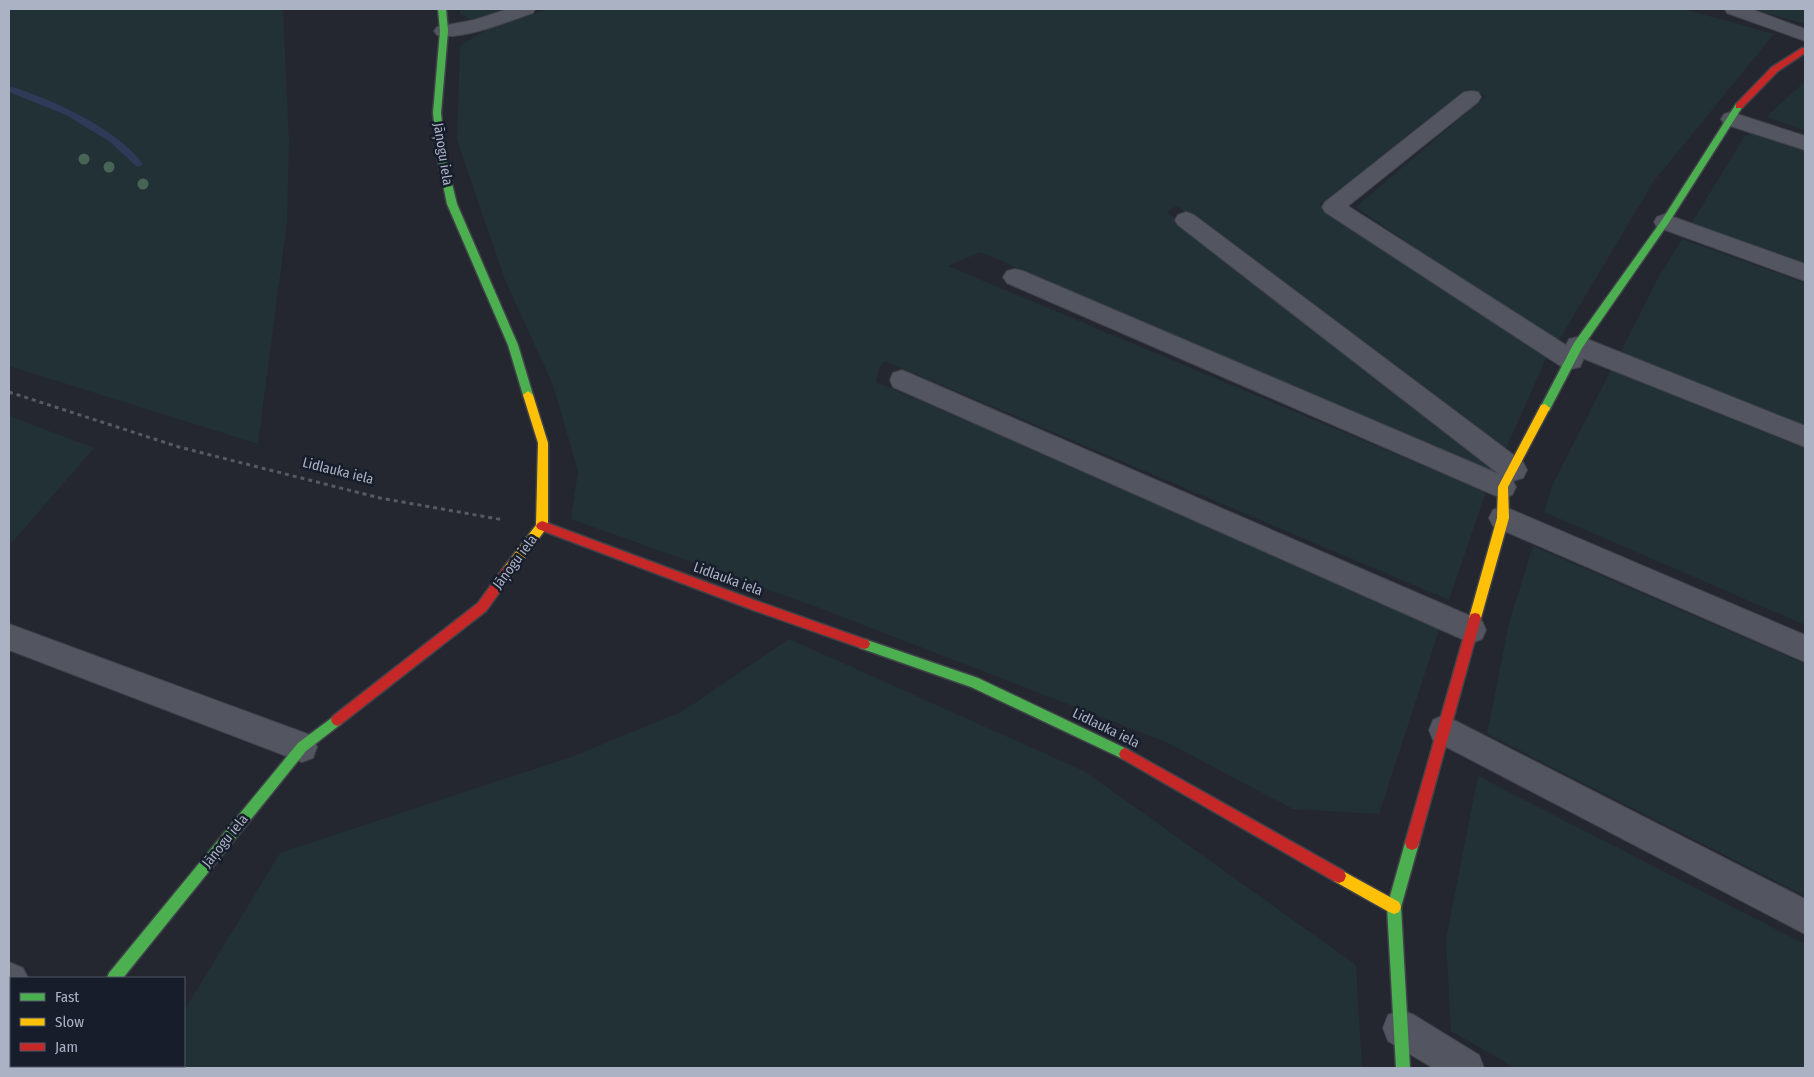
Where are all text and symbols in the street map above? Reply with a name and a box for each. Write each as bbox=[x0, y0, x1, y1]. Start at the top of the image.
street label: Jāņogu iela bbox=[429, 121, 456, 187]
street label: Lidlauka iela bbox=[301, 454, 375, 488]
street label: Jāņogu iela bbox=[489, 531, 542, 593]
street label: Lidlauka iela bbox=[691, 559, 765, 599]
street label: Lidlauka iela bbox=[1070, 704, 1142, 752]
street label: Jāņogu iela bbox=[198, 811, 252, 872]
legend bbox=[10, 977, 185, 1067]
text: Fast bbox=[55, 988, 79, 1006]
text: Slow bbox=[55, 1013, 84, 1031]
text: Jam bbox=[55, 1038, 78, 1056]

